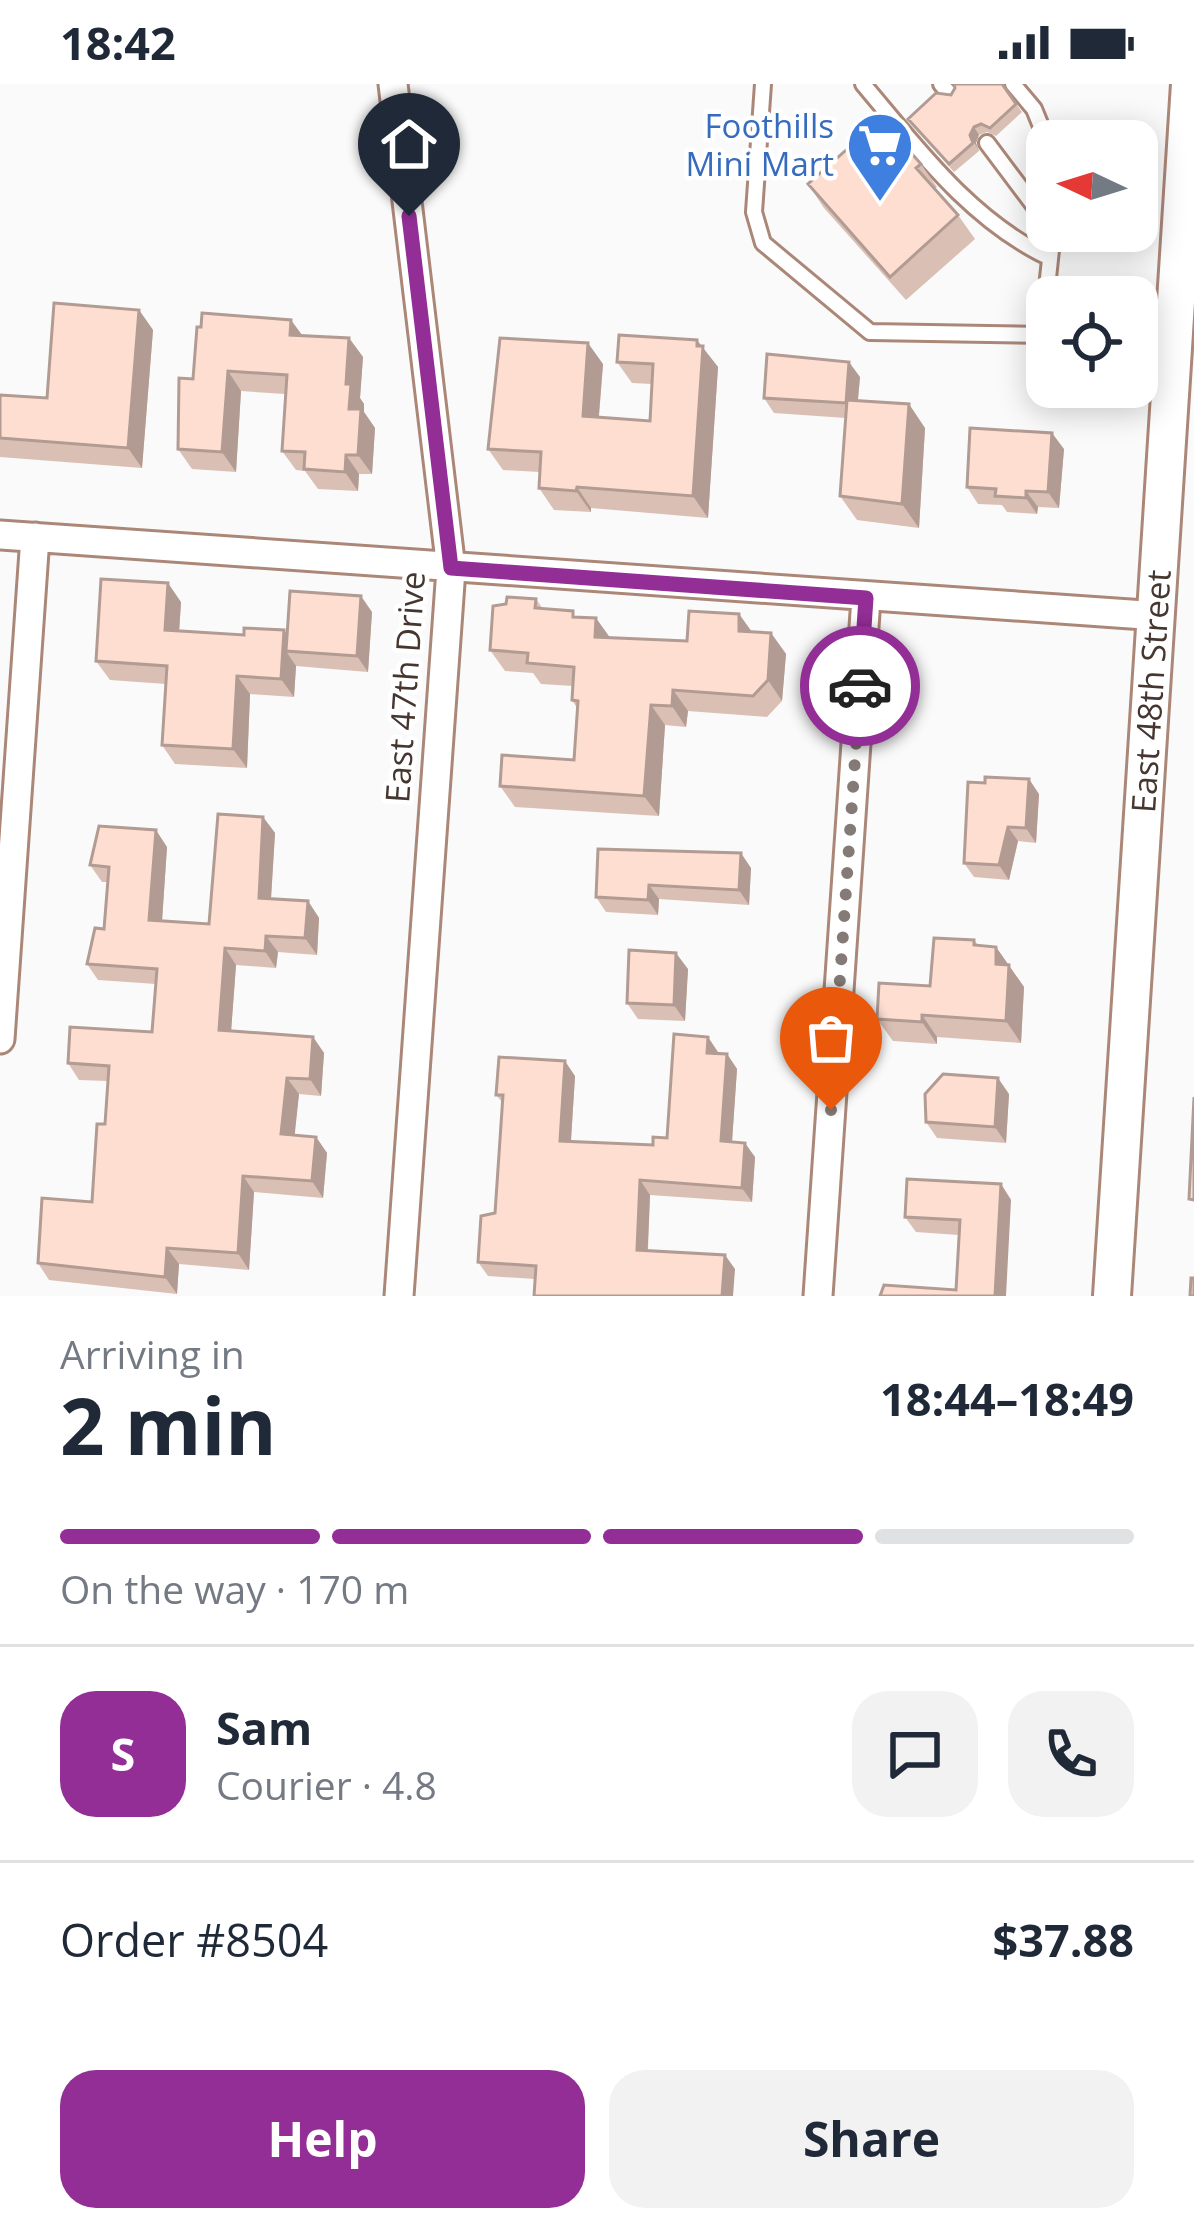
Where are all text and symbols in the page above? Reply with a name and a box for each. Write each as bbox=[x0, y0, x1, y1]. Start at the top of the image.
text: 18:42 bbox=[60, 12, 176, 73]
pin bbox=[358, 93, 460, 216]
place label: Foothills Mini Mart bbox=[686, 103, 834, 186]
supermarket icon: Foothills Mini Mart bbox=[845, 110, 915, 204]
icon: home bbox=[376, 111, 442, 177]
north arrow bbox=[1026, 120, 1158, 252]
map controls bbox=[1026, 120, 1158, 408]
button: locate bbox=[1026, 276, 1158, 408]
street label: East 48th Street bbox=[1120, 568, 1181, 814]
street label: East 47th Drive bbox=[374, 570, 435, 804]
courier bbox=[800, 626, 920, 746]
icon: car bbox=[827, 653, 893, 719]
pin bbox=[780, 987, 882, 1110]
icon: bag bbox=[798, 1005, 864, 1071]
text: Arriving in bbox=[60, 1327, 245, 1380]
text: 18:44–18:49 bbox=[880, 1368, 1134, 1429]
text: 2 min bbox=[60, 1372, 277, 1478]
text: On the way · 170 m bbox=[60, 1562, 409, 1615]
button: chat bbox=[852, 1691, 978, 1817]
button: phone bbox=[1008, 1691, 1134, 1817]
text: Sam bbox=[216, 1697, 312, 1758]
text: S bbox=[111, 1723, 135, 1784]
text: Courier · 4.8 bbox=[216, 1758, 437, 1811]
text: Order #8504 bbox=[60, 1909, 328, 1970]
text: $37.88 bbox=[993, 1909, 1134, 1970]
button: Help bbox=[60, 2070, 585, 2208]
button: Share bbox=[609, 2070, 1134, 2208]

